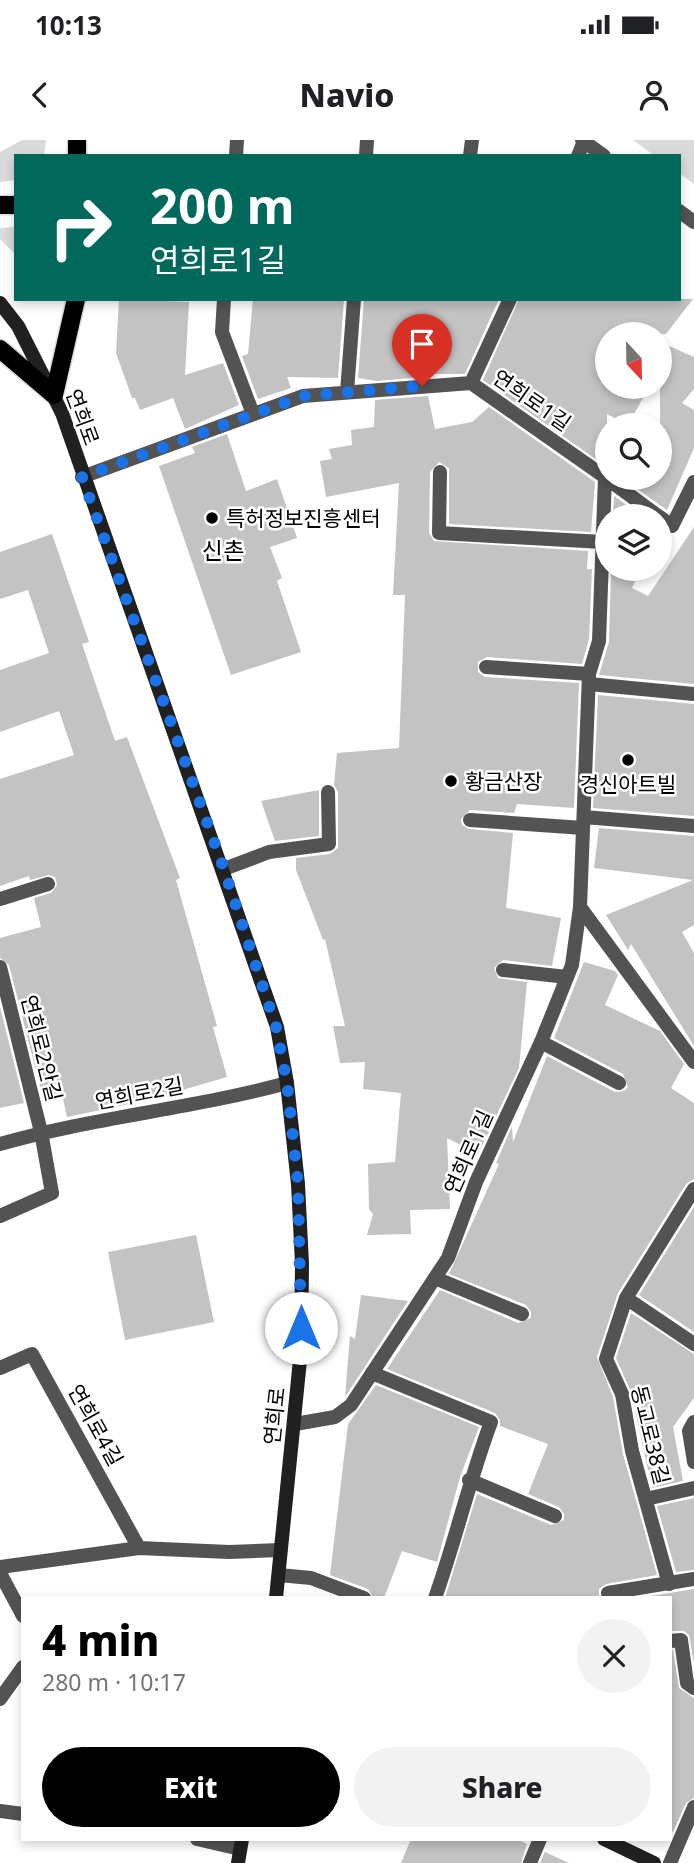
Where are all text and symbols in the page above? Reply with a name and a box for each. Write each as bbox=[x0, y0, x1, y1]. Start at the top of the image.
text: 10:13 bbox=[35, 7, 102, 43]
text: Navio bbox=[300, 73, 394, 116]
icon: back bbox=[21, 76, 59, 114]
icon: person bbox=[635, 76, 673, 114]
text: 200 m bbox=[150, 172, 295, 238]
icon: right bbox=[35, 182, 126, 273]
text: 연희로1길 bbox=[150, 238, 286, 281]
pin bbox=[392, 314, 452, 386]
north arrow bbox=[595, 322, 672, 399]
map controls bbox=[595, 322, 672, 581]
icon: arrive bbox=[403, 325, 441, 363]
street label: 연희로1길 bbox=[487, 363, 577, 437]
street label: 연희로 bbox=[60, 385, 106, 449]
button: search bbox=[595, 413, 672, 490]
place label: 특허정보진흥센터 bbox=[226, 504, 381, 532]
button: layers bbox=[595, 504, 672, 581]
marker: 특허정보진흥센터 bbox=[204, 510, 220, 526]
district label: 신촌 bbox=[202, 534, 244, 566]
marker: 경신아트빌 bbox=[620, 752, 636, 768]
place label: 황금산장 bbox=[465, 767, 542, 795]
place label: 경신아트빌 bbox=[580, 770, 676, 798]
marker: 황금산장 bbox=[443, 773, 459, 789]
street label: 연희로2안길 bbox=[15, 992, 69, 1104]
street label: 연희로2길 bbox=[93, 1071, 185, 1115]
street label: 연희로1길 bbox=[437, 1106, 499, 1198]
position arrow bbox=[264, 1291, 338, 1365]
street label: 연희로4길 bbox=[62, 1379, 130, 1471]
street label: 동교로38길 bbox=[625, 1382, 677, 1488]
street label: 연희로 bbox=[257, 1386, 291, 1446]
text: 4 min bbox=[42, 1611, 159, 1668]
button: close bbox=[577, 1619, 651, 1693]
text: 280 m · 10:17 bbox=[42, 1666, 186, 1698]
button: Exit bbox=[42, 1747, 340, 1827]
button: Share bbox=[354, 1747, 651, 1827]

